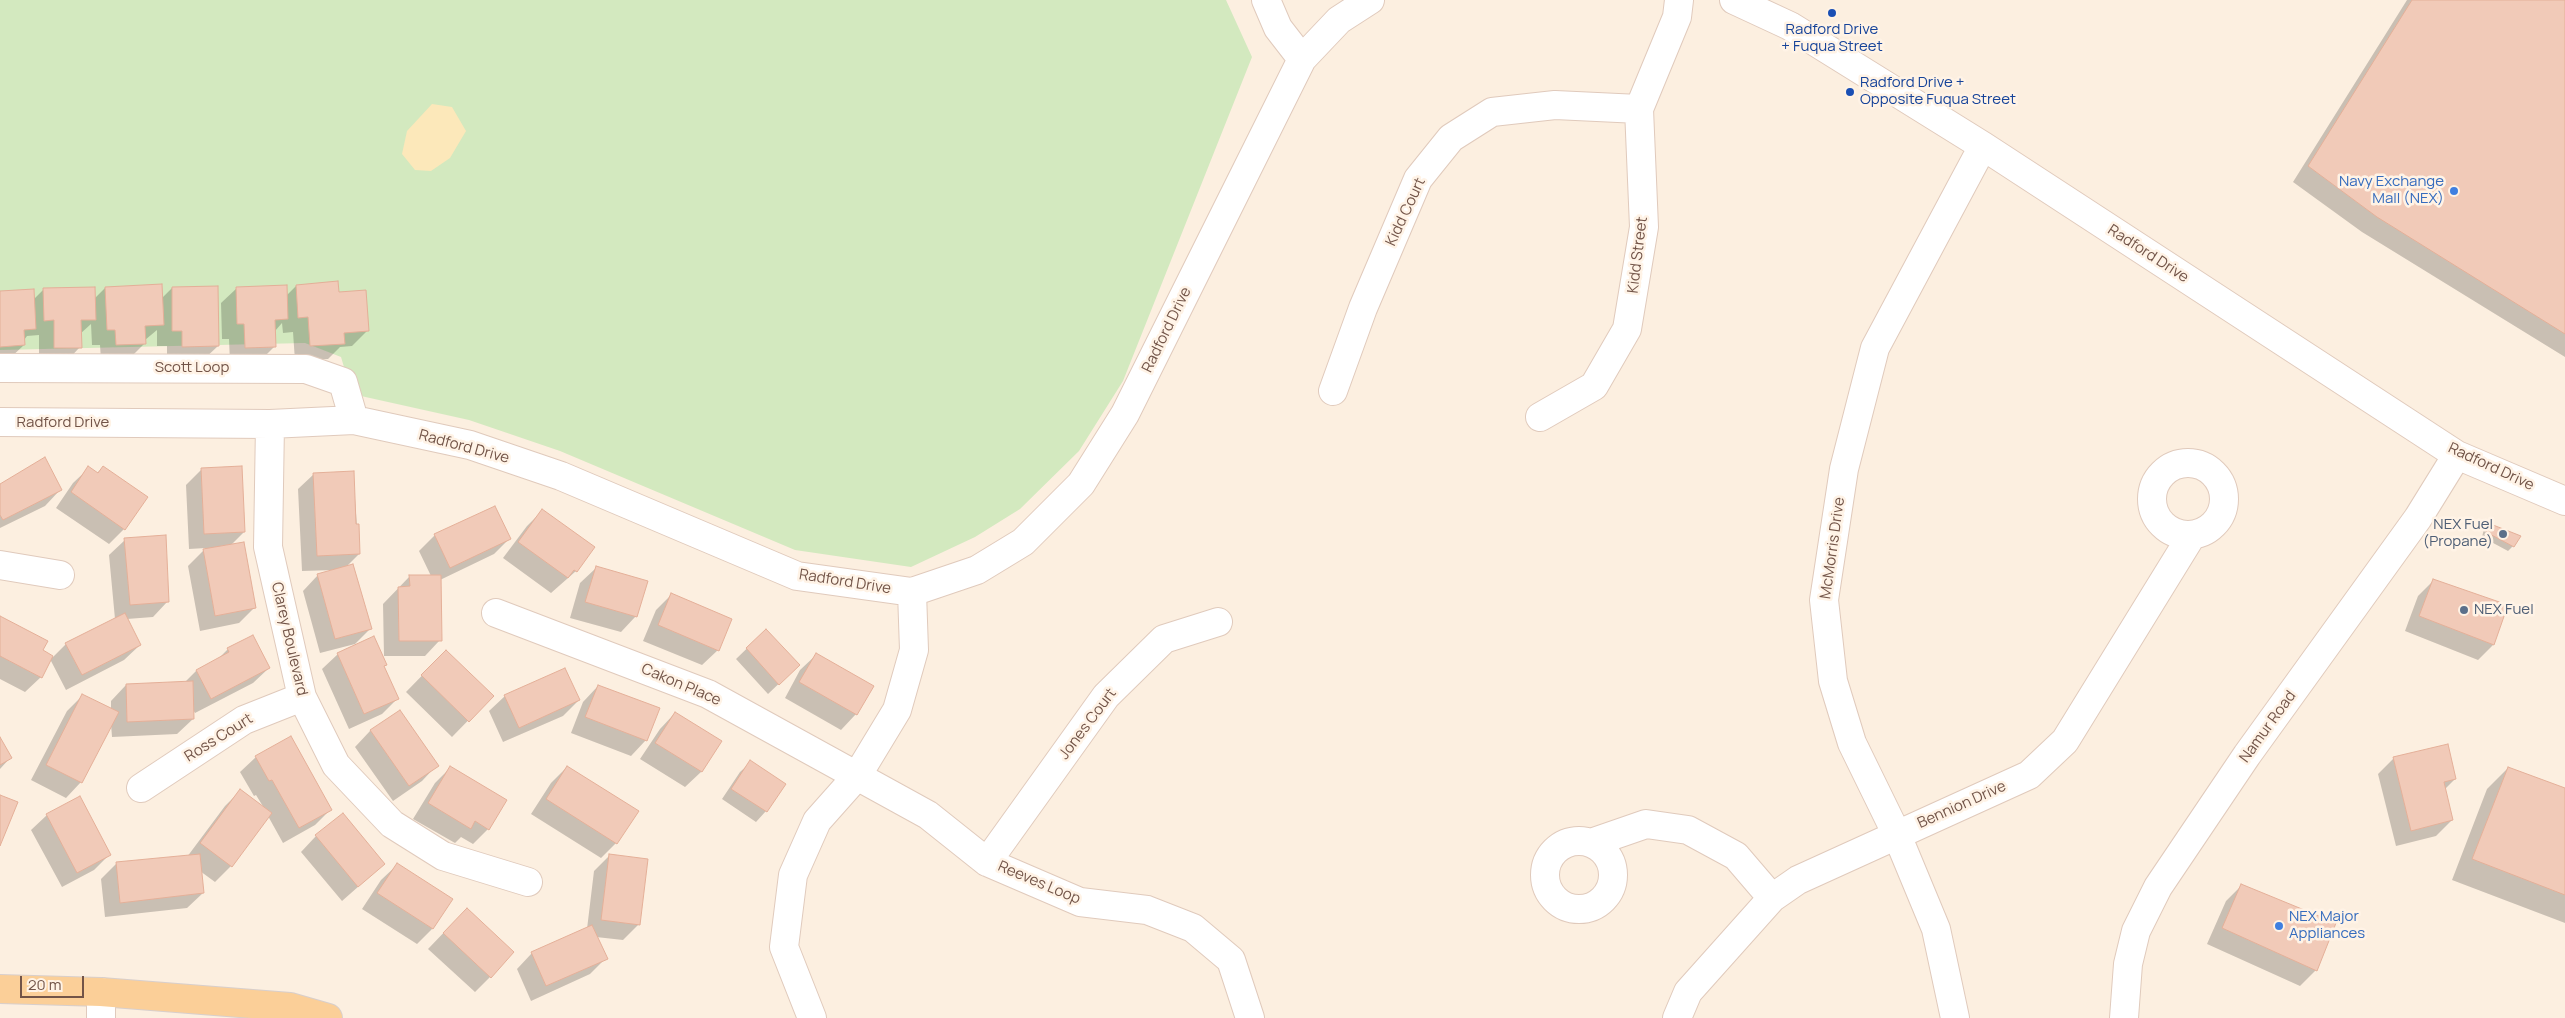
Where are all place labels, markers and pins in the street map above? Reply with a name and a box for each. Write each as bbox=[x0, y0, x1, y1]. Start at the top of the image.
marker: Radford Drive + Fuqua Street bbox=[1826, 7, 1838, 19]
place label: Radford Drive + Fuqua Street bbox=[1781, 21, 1883, 56]
place label: Radford Drive + Opposite Fuqua Street bbox=[1860, 74, 2016, 109]
marker: Radford Drive + Opposite Fuqua Street bbox=[1844, 86, 1856, 98]
place label: Navy Exchange Mall (NEX) bbox=[2339, 173, 2444, 208]
marker: Navy Exchange Mall (NEX) bbox=[2448, 185, 2460, 197]
place label: NEX Fuel (Propane) bbox=[2423, 516, 2493, 551]
marker: NEX Fuel (Propane) bbox=[2497, 528, 2509, 540]
place label: NEX Fuel bbox=[2474, 601, 2534, 619]
marker: NEX Fuel bbox=[2458, 604, 2470, 616]
place label: NEX Major Appliances bbox=[2289, 908, 2365, 943]
marker: NEX Major Appliances bbox=[2273, 920, 2285, 932]

